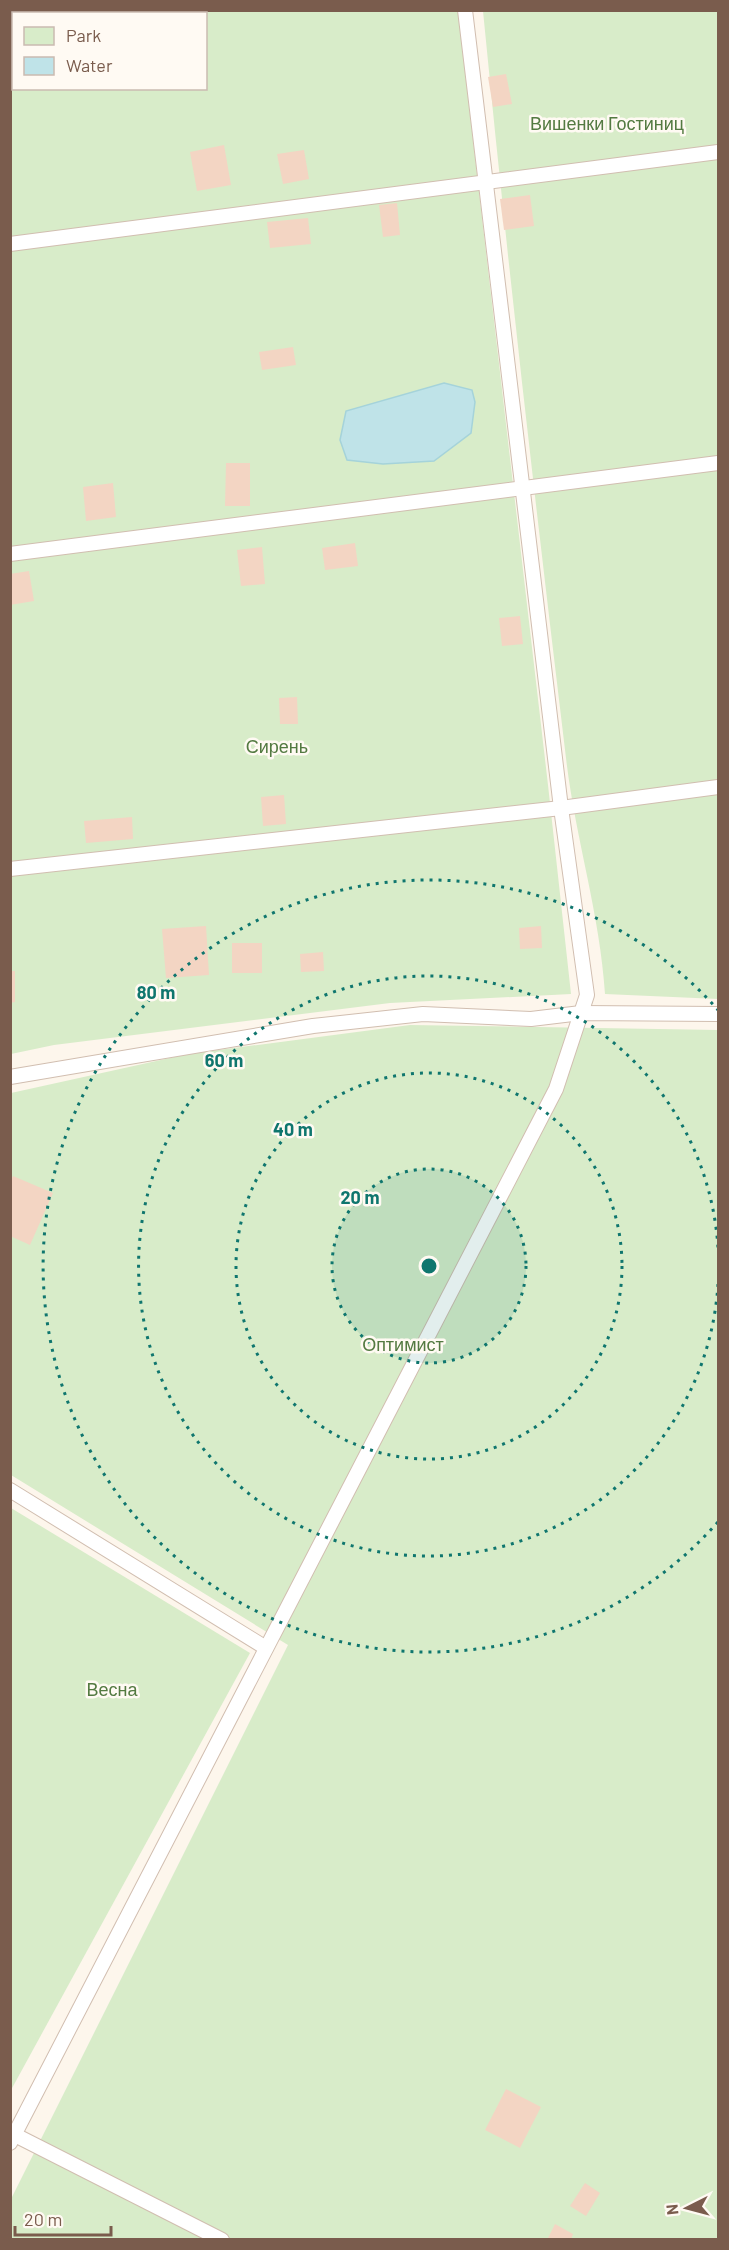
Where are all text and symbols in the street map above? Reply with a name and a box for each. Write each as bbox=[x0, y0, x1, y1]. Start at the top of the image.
legend bbox=[12, 12, 207, 90]
text: Park bbox=[66, 24, 101, 46]
text: Water bbox=[66, 54, 113, 76]
park label: Вишенки Гостиниц bbox=[530, 112, 684, 134]
park label: Сирень bbox=[246, 735, 308, 757]
text: 80 m bbox=[137, 981, 175, 1003]
text: 60 m bbox=[205, 1049, 243, 1071]
text: 40 m bbox=[273, 1118, 313, 1140]
text: 20 m bbox=[341, 1186, 379, 1208]
centre of rings bbox=[419, 1256, 439, 1276]
park label: Оптимист bbox=[362, 1333, 444, 1355]
park label: Весна bbox=[87, 1678, 138, 1700]
north arrow bbox=[657, 2178, 717, 2238]
scale bar bbox=[15, 2199, 111, 2237]
text: N bbox=[662, 2203, 682, 2216]
text: 20 m bbox=[24, 2208, 62, 2230]

